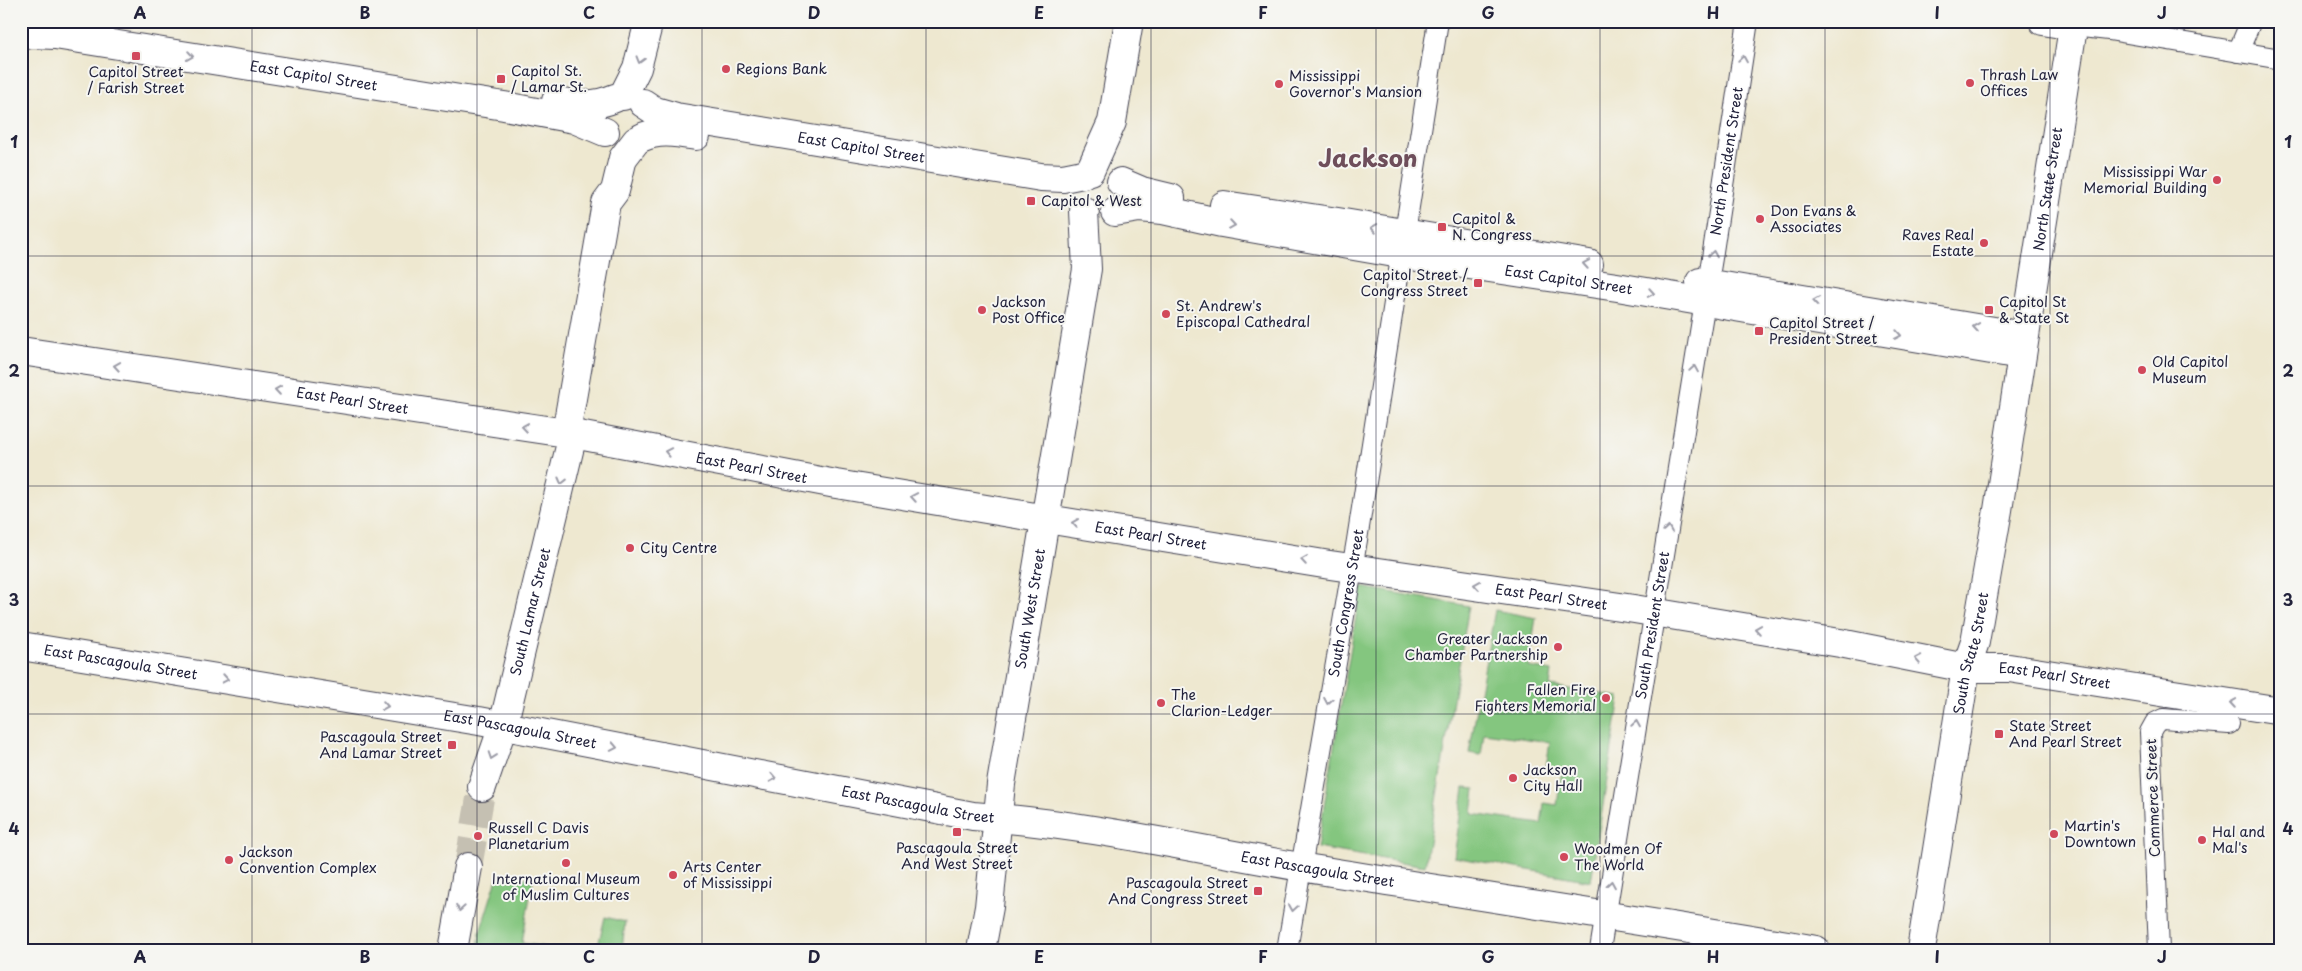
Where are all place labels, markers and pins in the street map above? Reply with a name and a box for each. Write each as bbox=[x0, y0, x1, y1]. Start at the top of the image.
marker: Capitol Street / Farish Street bbox=[130, 50, 142, 62]
place label: Regions Bank bbox=[736, 58, 827, 79]
place label: Capitol St. / Lamar St. bbox=[511, 60, 587, 97]
place label: Capitol Street / Farish Street bbox=[88, 61, 185, 98]
marker: Regions Bank bbox=[720, 63, 732, 75]
place label: Thrash Law Offices bbox=[1980, 64, 2058, 101]
place label: Mississippi Governor's Mansion bbox=[1289, 65, 1422, 102]
marker: Capitol St. / Lamar St. bbox=[495, 73, 507, 85]
marker: Thrash Law Offices bbox=[1964, 77, 1976, 89]
marker: Mississippi Governor's Mansion bbox=[1273, 78, 1285, 90]
place label: Mississippi War Memorial Building bbox=[2083, 161, 2208, 198]
marker: Mississippi War Memorial Building bbox=[2211, 174, 2223, 186]
place label: Capitol & West bbox=[1041, 190, 1142, 211]
marker: Capitol & West bbox=[1025, 195, 1037, 207]
place label: Don Evans & Associates bbox=[1770, 200, 1857, 237]
place label: Capitol & N. Congress bbox=[1452, 208, 1532, 245]
marker: Don Evans & Associates bbox=[1754, 213, 1766, 225]
marker: Capitol & N. Congress bbox=[1436, 221, 1448, 233]
place label: Raves Real Estate bbox=[1902, 224, 1974, 261]
marker: Raves Real Estate bbox=[1978, 237, 1990, 249]
place label: Capitol Street / Congress Street bbox=[1360, 264, 1468, 301]
marker: Capitol Street / Congress Street bbox=[1472, 277, 1484, 289]
place label: Jackson Post Office bbox=[992, 291, 1065, 328]
place label: Capitol St & State St bbox=[1999, 291, 2070, 328]
place label: St. Andrew's Episcopal Cathedral bbox=[1176, 295, 1310, 332]
marker: Jackson Post Office bbox=[976, 304, 988, 316]
marker: Capitol St & State St bbox=[1983, 304, 1995, 316]
marker: St. Andrew's Episcopal Cathedral bbox=[1160, 308, 1172, 320]
place label: Capitol Street / President Street bbox=[1769, 312, 1877, 349]
marker: Capitol Street / President Street bbox=[1753, 325, 1765, 337]
place label: Old Capitol Museum bbox=[2152, 351, 2228, 388]
marker: Old Capitol Museum bbox=[2136, 364, 2148, 376]
place label: City Centre bbox=[640, 537, 717, 558]
marker: City Centre bbox=[624, 542, 636, 554]
place label: Greater Jackson Chamber Partnership bbox=[1405, 628, 1548, 665]
marker: Greater Jackson Chamber Partnership bbox=[1552, 641, 1564, 653]
place label: Fallen Fire Fighters Memorial bbox=[1474, 679, 1596, 716]
place label: The Clarion-Ledger bbox=[1171, 684, 1273, 721]
marker: Fallen Fire Fighters Memorial bbox=[1600, 692, 1612, 704]
marker: The Clarion-Ledger bbox=[1155, 697, 1167, 709]
place label: State Street And Pearl Street bbox=[2009, 715, 2122, 752]
place label: Pascagoula Street And Lamar Street bbox=[319, 726, 442, 763]
marker: State Street And Pearl Street bbox=[1993, 728, 2005, 740]
marker: Pascagoula Street And Lamar Street bbox=[446, 739, 458, 751]
place label: Jackson City Hall bbox=[1523, 759, 1583, 796]
marker: Jackson City Hall bbox=[1507, 772, 1519, 784]
place label: Martin's Downtown bbox=[2064, 815, 2136, 852]
place label: Russell C Davis Planetarium bbox=[488, 817, 589, 854]
place label: Hal and Mal's bbox=[2212, 821, 2266, 858]
marker: Pascagoula Street And West Street bbox=[951, 826, 963, 838]
marker: Martin's Downtown bbox=[2048, 828, 2060, 840]
marker: Russell C Davis Planetarium bbox=[472, 830, 484, 842]
marker: Hal and Mal's bbox=[2196, 834, 2208, 846]
place label: Pascagoula Street And West Street bbox=[896, 837, 1018, 874]
place label: Woodmen Of The World bbox=[1574, 838, 1663, 875]
place label: Jackson Convention Complex bbox=[239, 841, 377, 878]
marker: Woodmen Of The World bbox=[1558, 851, 1570, 863]
marker: Jackson Convention Complex bbox=[223, 854, 235, 866]
place label: Arts Center of Mississippi bbox=[683, 856, 772, 893]
marker: International Museum of Muslim Cultures bbox=[560, 857, 572, 869]
place label: International Museum of Muslim Cultures bbox=[492, 868, 640, 905]
marker: Arts Center of Mississippi bbox=[667, 869, 679, 881]
place label: Pascagoula Street And Congress Street bbox=[1108, 872, 1248, 909]
marker: Pascagoula Street And Congress Street bbox=[1252, 885, 1264, 897]

